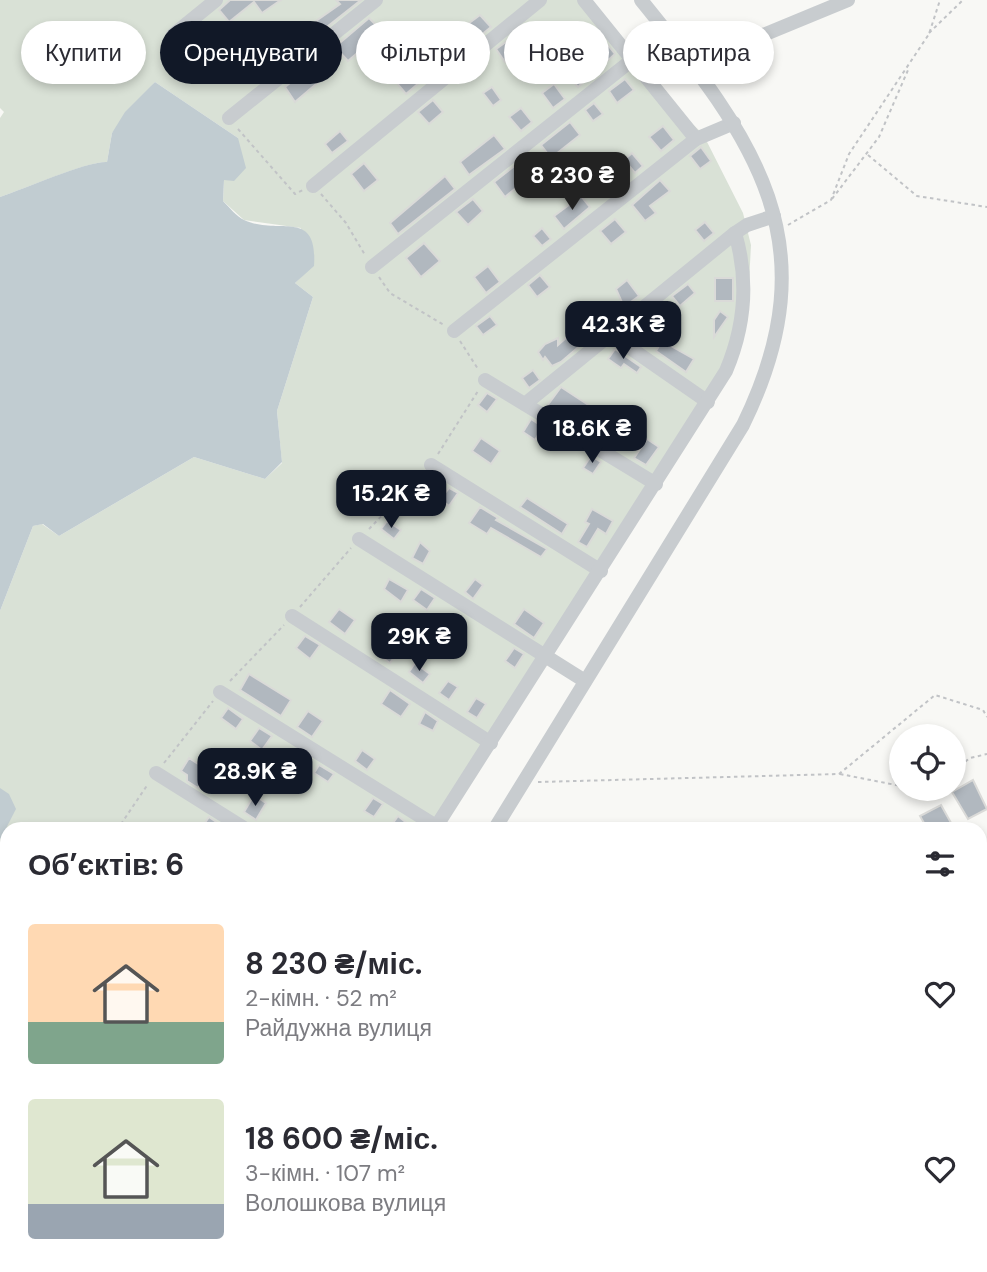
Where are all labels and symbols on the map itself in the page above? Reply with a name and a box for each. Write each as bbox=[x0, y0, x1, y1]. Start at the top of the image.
pin: 8 230 ₴ bbox=[507, 152, 637, 212]
pin: 42.3K ₴ bbox=[558, 302, 688, 361]
pin: 18.6K ₴ bbox=[527, 406, 657, 465]
pin: 15.2K ₴ bbox=[326, 470, 456, 530]
pin: 29K ₴ bbox=[370, 614, 468, 673]
pin: 28.9K ₴ bbox=[190, 748, 320, 808]

